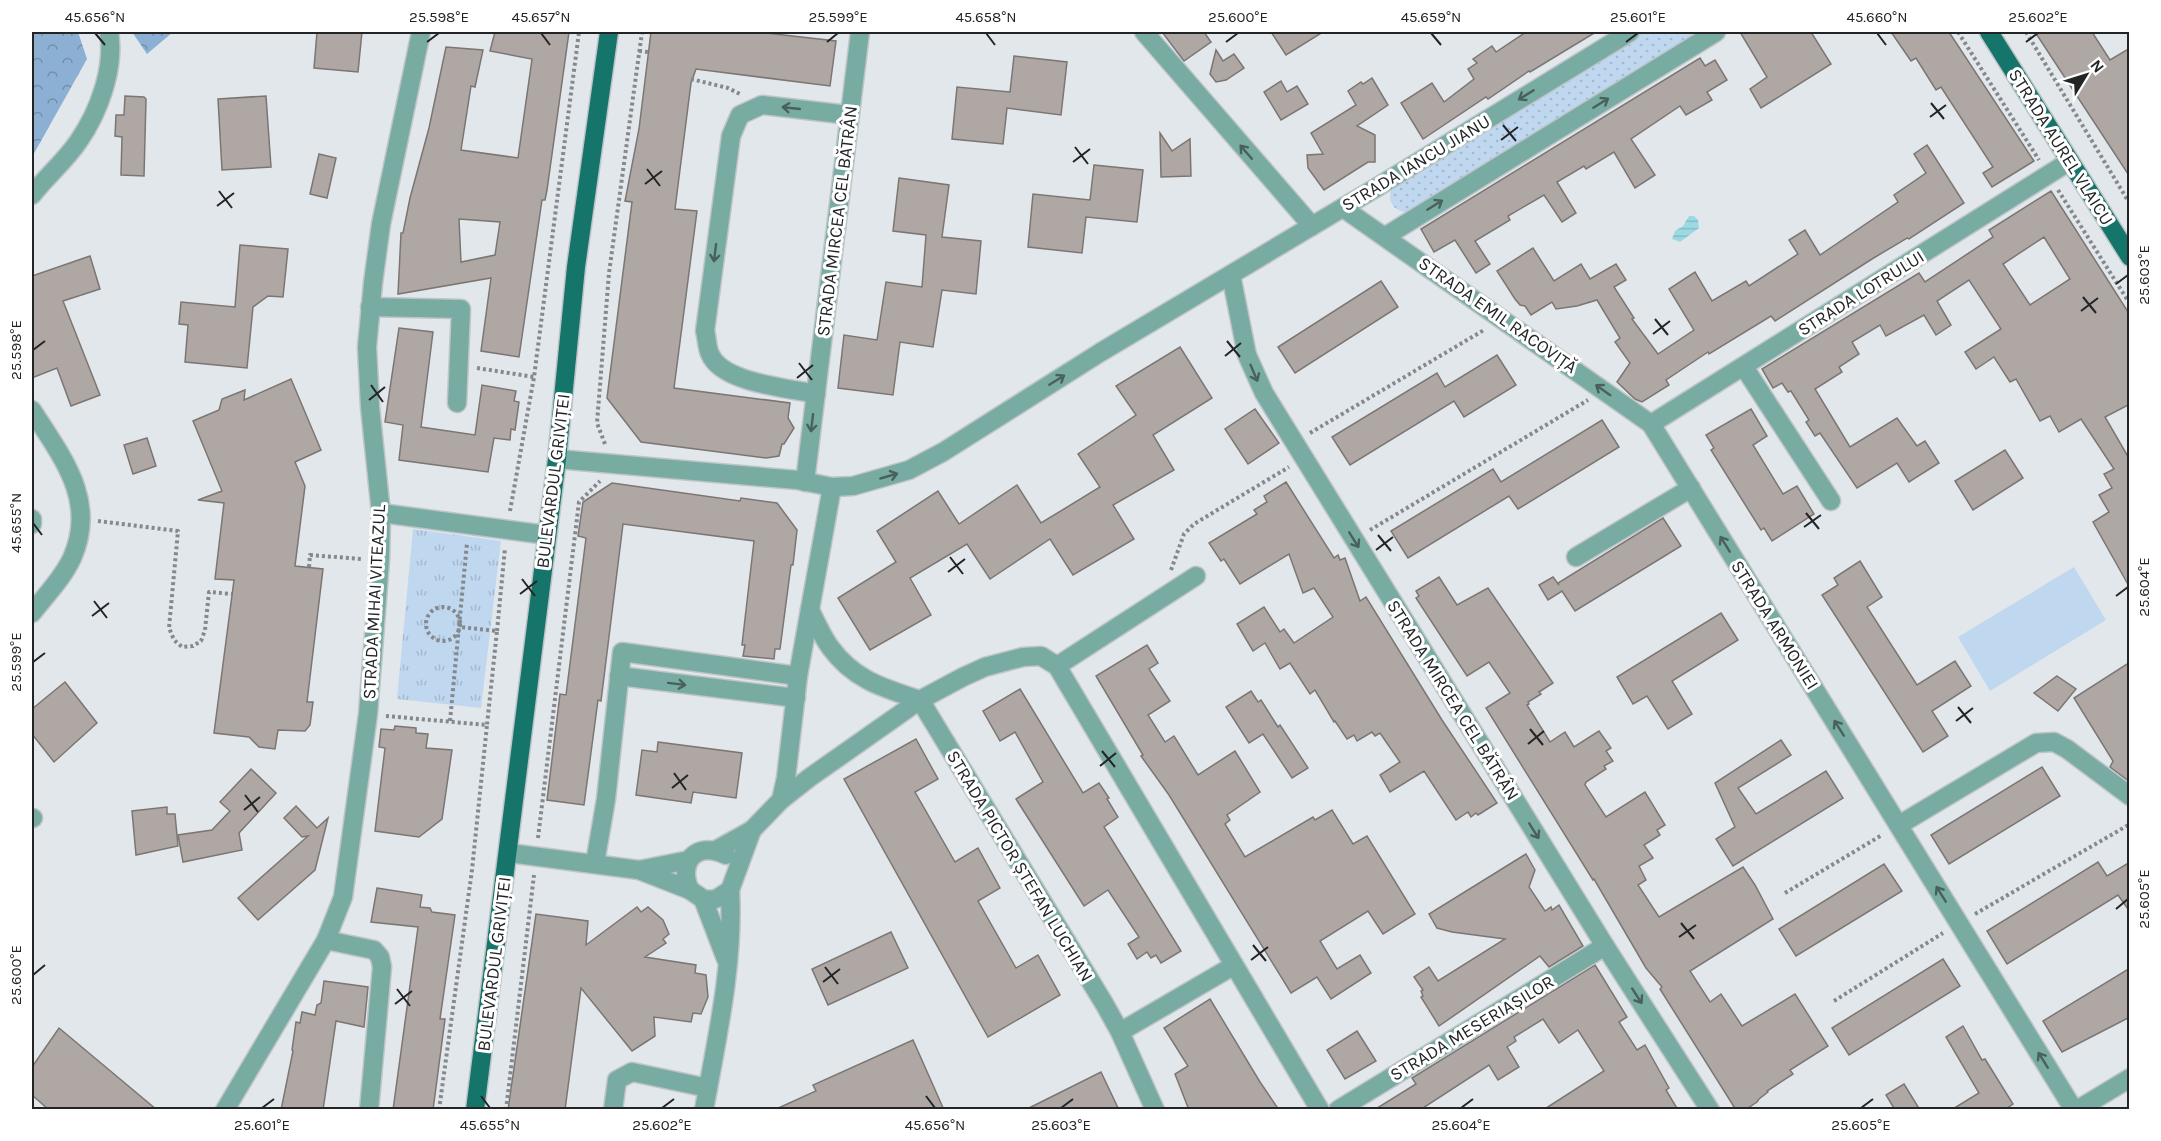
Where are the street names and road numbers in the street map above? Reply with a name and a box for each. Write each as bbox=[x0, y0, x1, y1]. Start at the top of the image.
street label: STRADA AUREL VLAICU bbox=[2004, 65, 2118, 229]
street label: STRADA MIRCEA CEL BĂTRÂN bbox=[812, 104, 862, 338]
street label: STRADA IANCU JIANU bbox=[1338, 110, 1494, 216]
street label: STRADA LOTRULUI bbox=[1794, 245, 1928, 341]
street label: STRADA EMIL RACOVIȚĂ bbox=[1414, 252, 1582, 378]
street label: BULEVARDUL GRIVIȚEI bbox=[531, 392, 575, 570]
street label: STRADA MIHAI VITEAZUL bbox=[358, 503, 390, 700]
street label: STRADA ARMONIEI bbox=[1726, 556, 1824, 694]
street label: STRADA MIRCEA CEL BĂTRÂN bbox=[1382, 596, 1524, 804]
street label: STRADA PICTOR ȘTEFAN LUCHIAN bbox=[942, 746, 1098, 986]
street label: BULEVARDUL GRIVIȚEI bbox=[472, 875, 516, 1053]
street label: STRADA MESERIAȘILOR bbox=[1386, 970, 1558, 1086]

